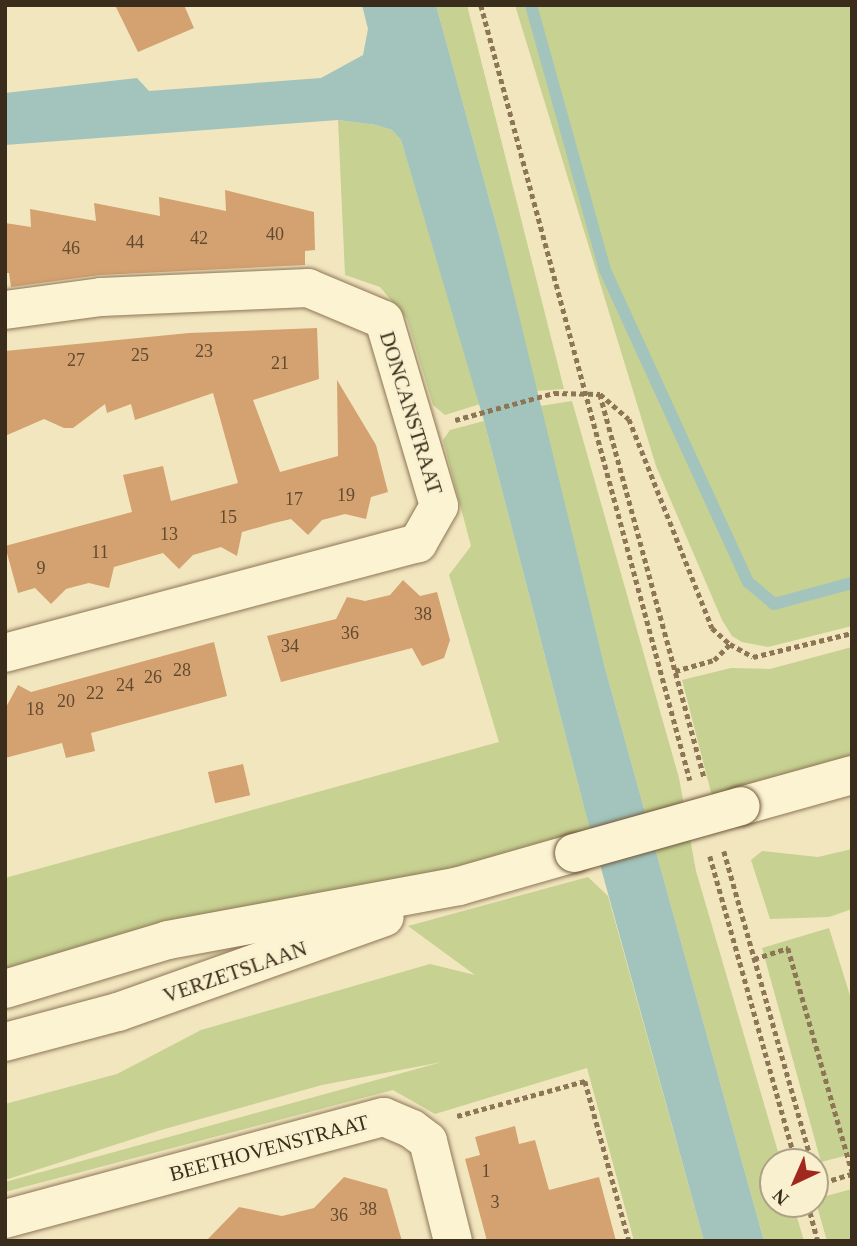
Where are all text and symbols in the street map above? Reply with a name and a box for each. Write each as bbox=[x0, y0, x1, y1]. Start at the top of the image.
house number: 40 bbox=[266, 223, 284, 245]
house number: 42 bbox=[190, 227, 208, 249]
house number: 44 bbox=[126, 231, 144, 253]
house number: 46 bbox=[62, 237, 80, 259]
street label: DONCANSTRAAT bbox=[374, 328, 448, 498]
house number: 23 bbox=[195, 340, 213, 362]
house number: 25 bbox=[131, 344, 149, 366]
house number: 27 bbox=[67, 349, 85, 371]
house number: 21 bbox=[271, 352, 289, 374]
house number: 19 bbox=[337, 484, 355, 506]
house number: 17 bbox=[285, 488, 303, 510]
house number: 15 bbox=[219, 506, 237, 528]
house number: 13 bbox=[160, 523, 178, 545]
house number: 11 bbox=[91, 541, 109, 563]
house number: 9 bbox=[36, 557, 46, 579]
house number: 38 bbox=[414, 603, 432, 625]
house number: 36 bbox=[341, 622, 359, 644]
house number: 34 bbox=[281, 635, 299, 657]
house number: 28 bbox=[173, 659, 191, 681]
house number: 26 bbox=[144, 666, 162, 688]
house number: 24 bbox=[116, 674, 134, 696]
house number: 22 bbox=[86, 682, 104, 704]
house number: 20 bbox=[57, 690, 75, 712]
house number: 18 bbox=[26, 698, 44, 720]
street label: VERZETSLAAN bbox=[160, 936, 310, 1008]
street label: BEETHOVENSTRAAT bbox=[167, 1109, 371, 1187]
north arrow bbox=[759, 1148, 829, 1218]
house number: 1 bbox=[482, 1160, 490, 1182]
text: N bbox=[768, 1185, 793, 1209]
house number: 3 bbox=[490, 1191, 499, 1213]
house number: 38 bbox=[359, 1198, 377, 1220]
house number: 36 bbox=[330, 1204, 348, 1226]

